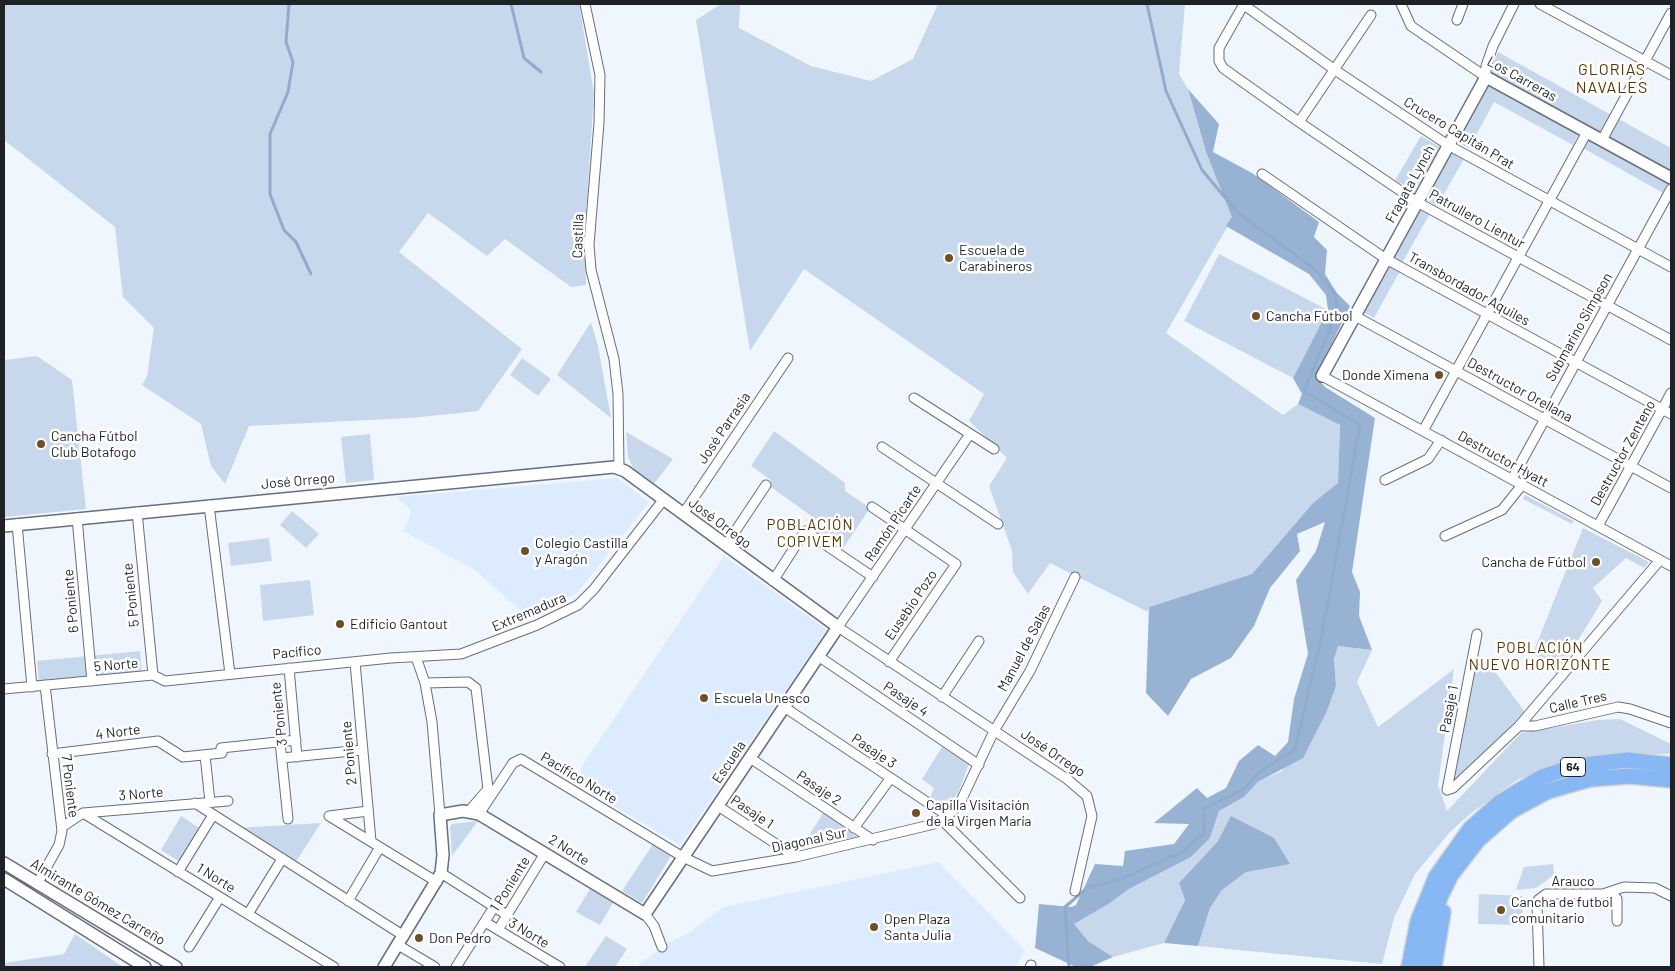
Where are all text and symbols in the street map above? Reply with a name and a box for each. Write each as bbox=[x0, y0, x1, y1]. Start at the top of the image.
street label: Los Carreras bbox=[1484, 53, 1560, 105]
district label: GLORIAS NAVALES bbox=[1575, 60, 1649, 98]
street label: Crucero Capitán Prat bbox=[1401, 93, 1517, 173]
street label: Fragata Lynch bbox=[1382, 142, 1438, 226]
street label: Patrullero Lientur bbox=[1426, 186, 1528, 252]
street label: Castilla bbox=[569, 213, 587, 259]
place label: Escuela de Carabineros bbox=[959, 242, 1032, 274]
street label: Transbordador Aquiles bbox=[1405, 249, 1533, 329]
marker: Escuela de Carabineros bbox=[943, 252, 955, 264]
street label: Submarino Simpson bbox=[1542, 270, 1616, 384]
place label: Cancha Fútbol bbox=[1266, 308, 1353, 324]
marker: Cancha Fútbol bbox=[1250, 310, 1262, 322]
street label: Destructor Orellana bbox=[1465, 354, 1575, 426]
place label: Donde Ximena bbox=[1342, 367, 1429, 383]
marker: Donde Ximena bbox=[1433, 369, 1445, 381]
street label: José Parrasia bbox=[694, 389, 754, 467]
street label: Destructor Zenteno bbox=[1587, 397, 1659, 509]
street label: Destructor Hyatt bbox=[1455, 427, 1551, 491]
place label: Cancha Fútbol Club Botafogo bbox=[51, 428, 138, 461]
marker: Cancha Fútbol Club Botafogo bbox=[35, 438, 47, 450]
street label: José Orrego bbox=[260, 469, 336, 493]
street label: Ramón Picarte bbox=[861, 481, 925, 565]
street label: José Orrego bbox=[685, 494, 755, 552]
district label: POBLACIÓN COPIVEM bbox=[765, 516, 855, 551]
place label: Colegio Castilla y Aragón bbox=[535, 535, 628, 568]
marker: Colegio Castilla y Aragón bbox=[519, 545, 531, 557]
place label: Cancha de Fútbol bbox=[1482, 554, 1586, 570]
marker: Cancha de Fútbol bbox=[1590, 556, 1602, 568]
street label: 5 Poniente bbox=[119, 562, 143, 628]
street label: Eusebio Pozo bbox=[881, 567, 941, 643]
street label: 6 Poniente bbox=[60, 568, 82, 634]
street label: Extremadura bbox=[489, 589, 569, 635]
street label: Manuel de Salas bbox=[994, 602, 1054, 694]
place label: Edificio Gantout bbox=[350, 616, 448, 632]
marker: Edificio Gantout bbox=[334, 618, 346, 630]
district label: POBLACIÓN NUEVO HORIZONTE bbox=[1467, 639, 1613, 674]
street label: Pacífico bbox=[272, 641, 322, 663]
street label: 5 Norte bbox=[93, 655, 139, 675]
street label: Pasaje 4 bbox=[880, 678, 932, 720]
street label: 3 Poniente bbox=[267, 681, 291, 747]
street label: Pasaje 1 bbox=[1436, 684, 1462, 734]
street label: Calle Tres bbox=[1548, 687, 1608, 717]
place label: Escuela Unesco bbox=[714, 690, 810, 706]
marker: Escuela Unesco bbox=[698, 692, 710, 704]
street label: 2 Poniente bbox=[338, 720, 360, 786]
street label: 4 Norte bbox=[95, 721, 141, 743]
street label: José Orrego bbox=[1018, 725, 1088, 781]
street label: Pasaje 3 bbox=[848, 730, 900, 772]
street label: Escuela bbox=[709, 737, 749, 787]
street label: Pacífico Norte bbox=[538, 748, 620, 808]
street label: 7 Poniente bbox=[58, 753, 82, 819]
road number: 64 bbox=[1560, 758, 1586, 776]
street label: Pasaje 2 bbox=[793, 767, 845, 809]
street label: 3 Norte bbox=[118, 784, 164, 804]
street label: Pasaje 1 bbox=[727, 792, 777, 832]
place label: Capilla Visitación de la Virgen María bbox=[926, 797, 1032, 830]
marker: Capilla Visitación de la Virgen María bbox=[910, 807, 922, 819]
street label: Diagonal Sur bbox=[770, 824, 848, 856]
street label: 2 Norte bbox=[545, 831, 593, 869]
street label: 1 Poniente bbox=[486, 853, 534, 915]
street label: Almirante Gómez Carreño bbox=[28, 855, 168, 949]
street label: 1 Norte bbox=[194, 860, 238, 896]
street label: Arauco bbox=[1551, 873, 1595, 889]
place label: Cancha de futbol comunitario bbox=[1511, 894, 1613, 926]
marker: Cancha de futbol comunitario bbox=[1495, 904, 1507, 916]
place label: Open Plaza Santa Julia bbox=[884, 911, 951, 944]
street label: 3 Norte bbox=[505, 914, 553, 952]
marker: Open Plaza Santa Julia bbox=[868, 921, 880, 933]
place label: Don Pedro bbox=[429, 930, 491, 946]
marker: Don Pedro bbox=[413, 932, 425, 944]

